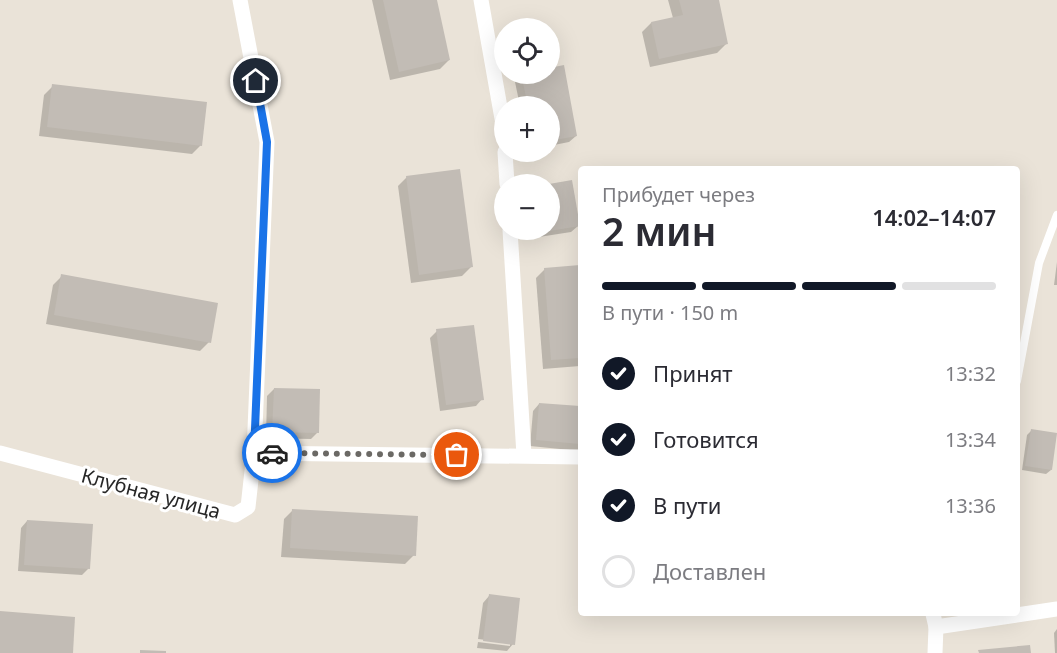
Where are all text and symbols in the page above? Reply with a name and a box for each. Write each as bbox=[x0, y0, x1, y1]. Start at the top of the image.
map controls bbox=[494, 18, 560, 240]
button: locate bbox=[494, 18, 560, 84]
pin bbox=[230, 55, 281, 106]
icon: home bbox=[239, 64, 272, 97]
button: + bbox=[494, 96, 560, 162]
button: − bbox=[494, 174, 560, 240]
text: Прибудет через bbox=[602, 181, 755, 208]
text: 14:02–14:07 bbox=[872, 202, 996, 232]
text: 2 мин bbox=[602, 204, 717, 257]
text: В пути · 150 m bbox=[602, 299, 738, 326]
icon: check bbox=[602, 357, 635, 390]
text: Принят bbox=[653, 358, 733, 388]
text: 13:32 bbox=[945, 360, 996, 387]
courier bbox=[242, 423, 302, 483]
icon: check bbox=[602, 423, 635, 456]
text: Готовится bbox=[653, 424, 759, 454]
text: 13:34 bbox=[945, 426, 996, 453]
pin bbox=[431, 429, 482, 480]
icon: car bbox=[256, 437, 289, 470]
icon: bag bbox=[440, 438, 473, 471]
street label: Клубная улица bbox=[78, 461, 224, 525]
icon: check bbox=[602, 489, 635, 522]
text: В пути bbox=[653, 490, 721, 520]
text: 13:36 bbox=[945, 492, 996, 519]
text: Доставлен bbox=[653, 556, 766, 586]

